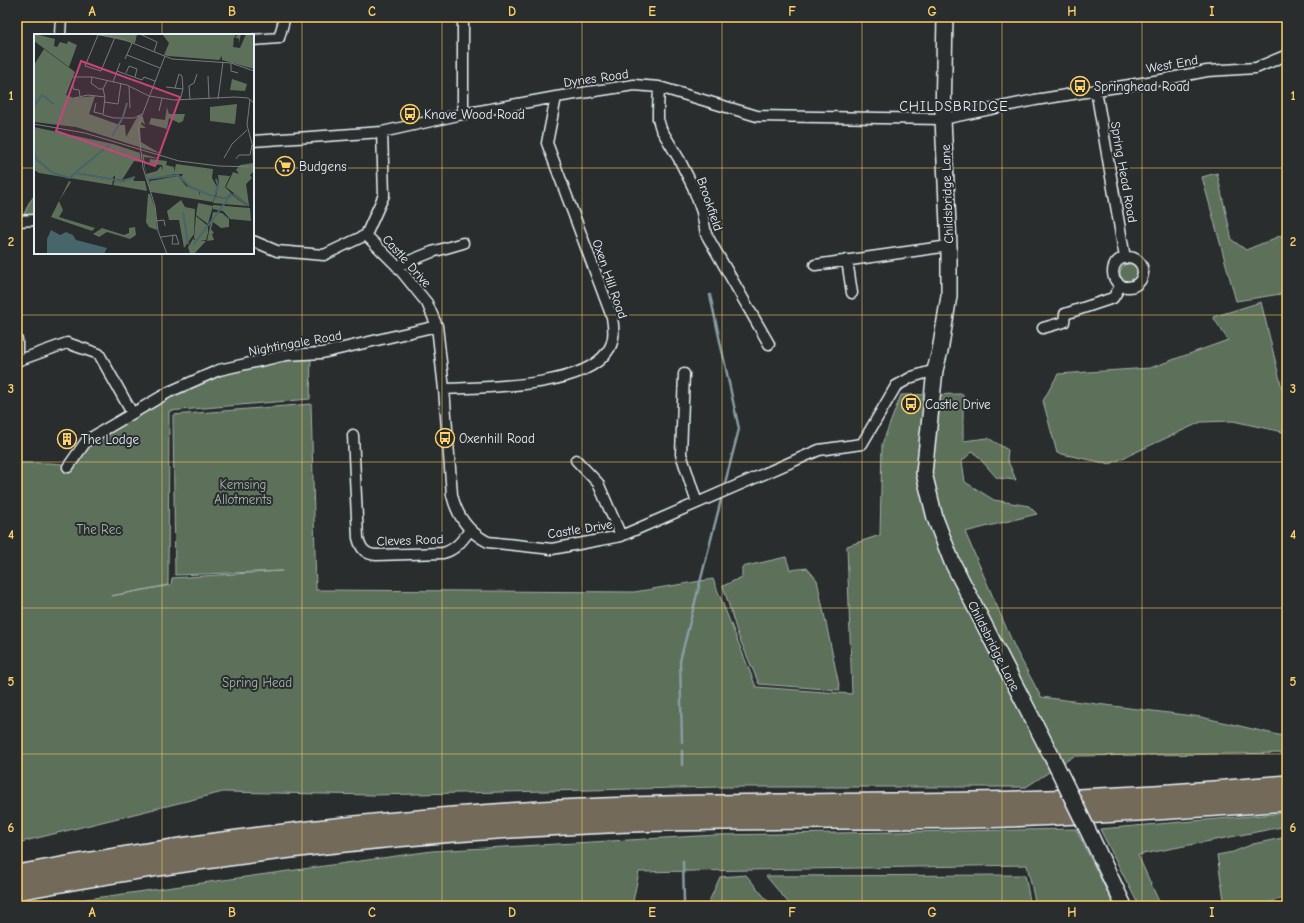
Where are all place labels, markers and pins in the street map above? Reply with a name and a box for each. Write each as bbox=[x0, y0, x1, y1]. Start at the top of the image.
bus stop icon: Springhead Road bbox=[1069, 75, 1091, 97]
place label: Springhead Road bbox=[1094, 79, 1190, 94]
bus stop icon: Knave Wood Road bbox=[399, 103, 421, 125]
place label: Knave Wood Road bbox=[424, 107, 525, 122]
supermarket icon: Budgens bbox=[274, 155, 296, 177]
place label: Budgens bbox=[299, 159, 347, 174]
bus stop icon: Castle Drive bbox=[900, 393, 922, 415]
place label: Castle Drive bbox=[925, 397, 991, 412]
bus stop icon: Oxenhill Road bbox=[434, 427, 456, 449]
building icon: The Lodge bbox=[56, 428, 78, 450]
place label: Oxenhill Road bbox=[459, 431, 535, 446]
place label: The Lodge bbox=[81, 432, 140, 447]

